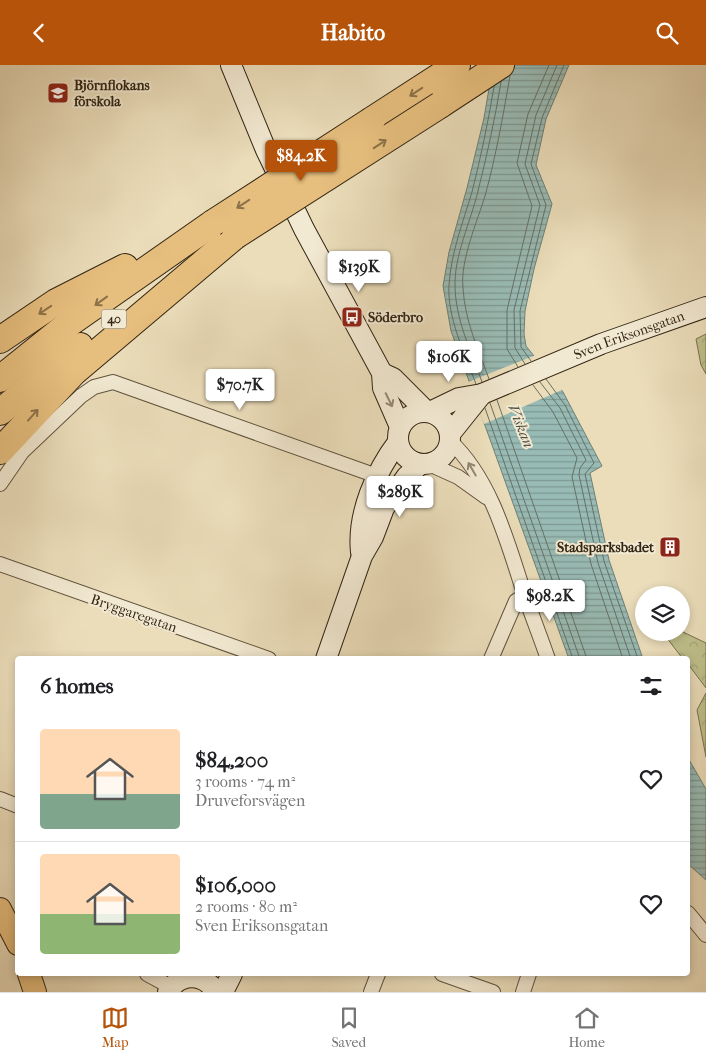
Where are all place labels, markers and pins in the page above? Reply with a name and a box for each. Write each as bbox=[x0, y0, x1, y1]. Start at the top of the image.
place label: Björnflokans förskola bbox=[73, 77, 151, 110]
school or university icon: Björnflokans förskola bbox=[46, 81, 70, 105]
pin: $84.2K bbox=[260, 139, 342, 182]
pin: $139K bbox=[324, 251, 394, 293]
bus stop icon: Söderbro bbox=[340, 305, 364, 329]
place label: Söderbro bbox=[368, 309, 423, 326]
pin: $106K bbox=[414, 341, 484, 383]
pin: $70.7K bbox=[199, 369, 281, 411]
pin: $289K bbox=[365, 475, 435, 518]
building icon: Stadsparksbadet bbox=[658, 535, 682, 559]
place label: Stadsparksbadet bbox=[557, 539, 655, 556]
pin: $98.2K bbox=[509, 579, 591, 622]

